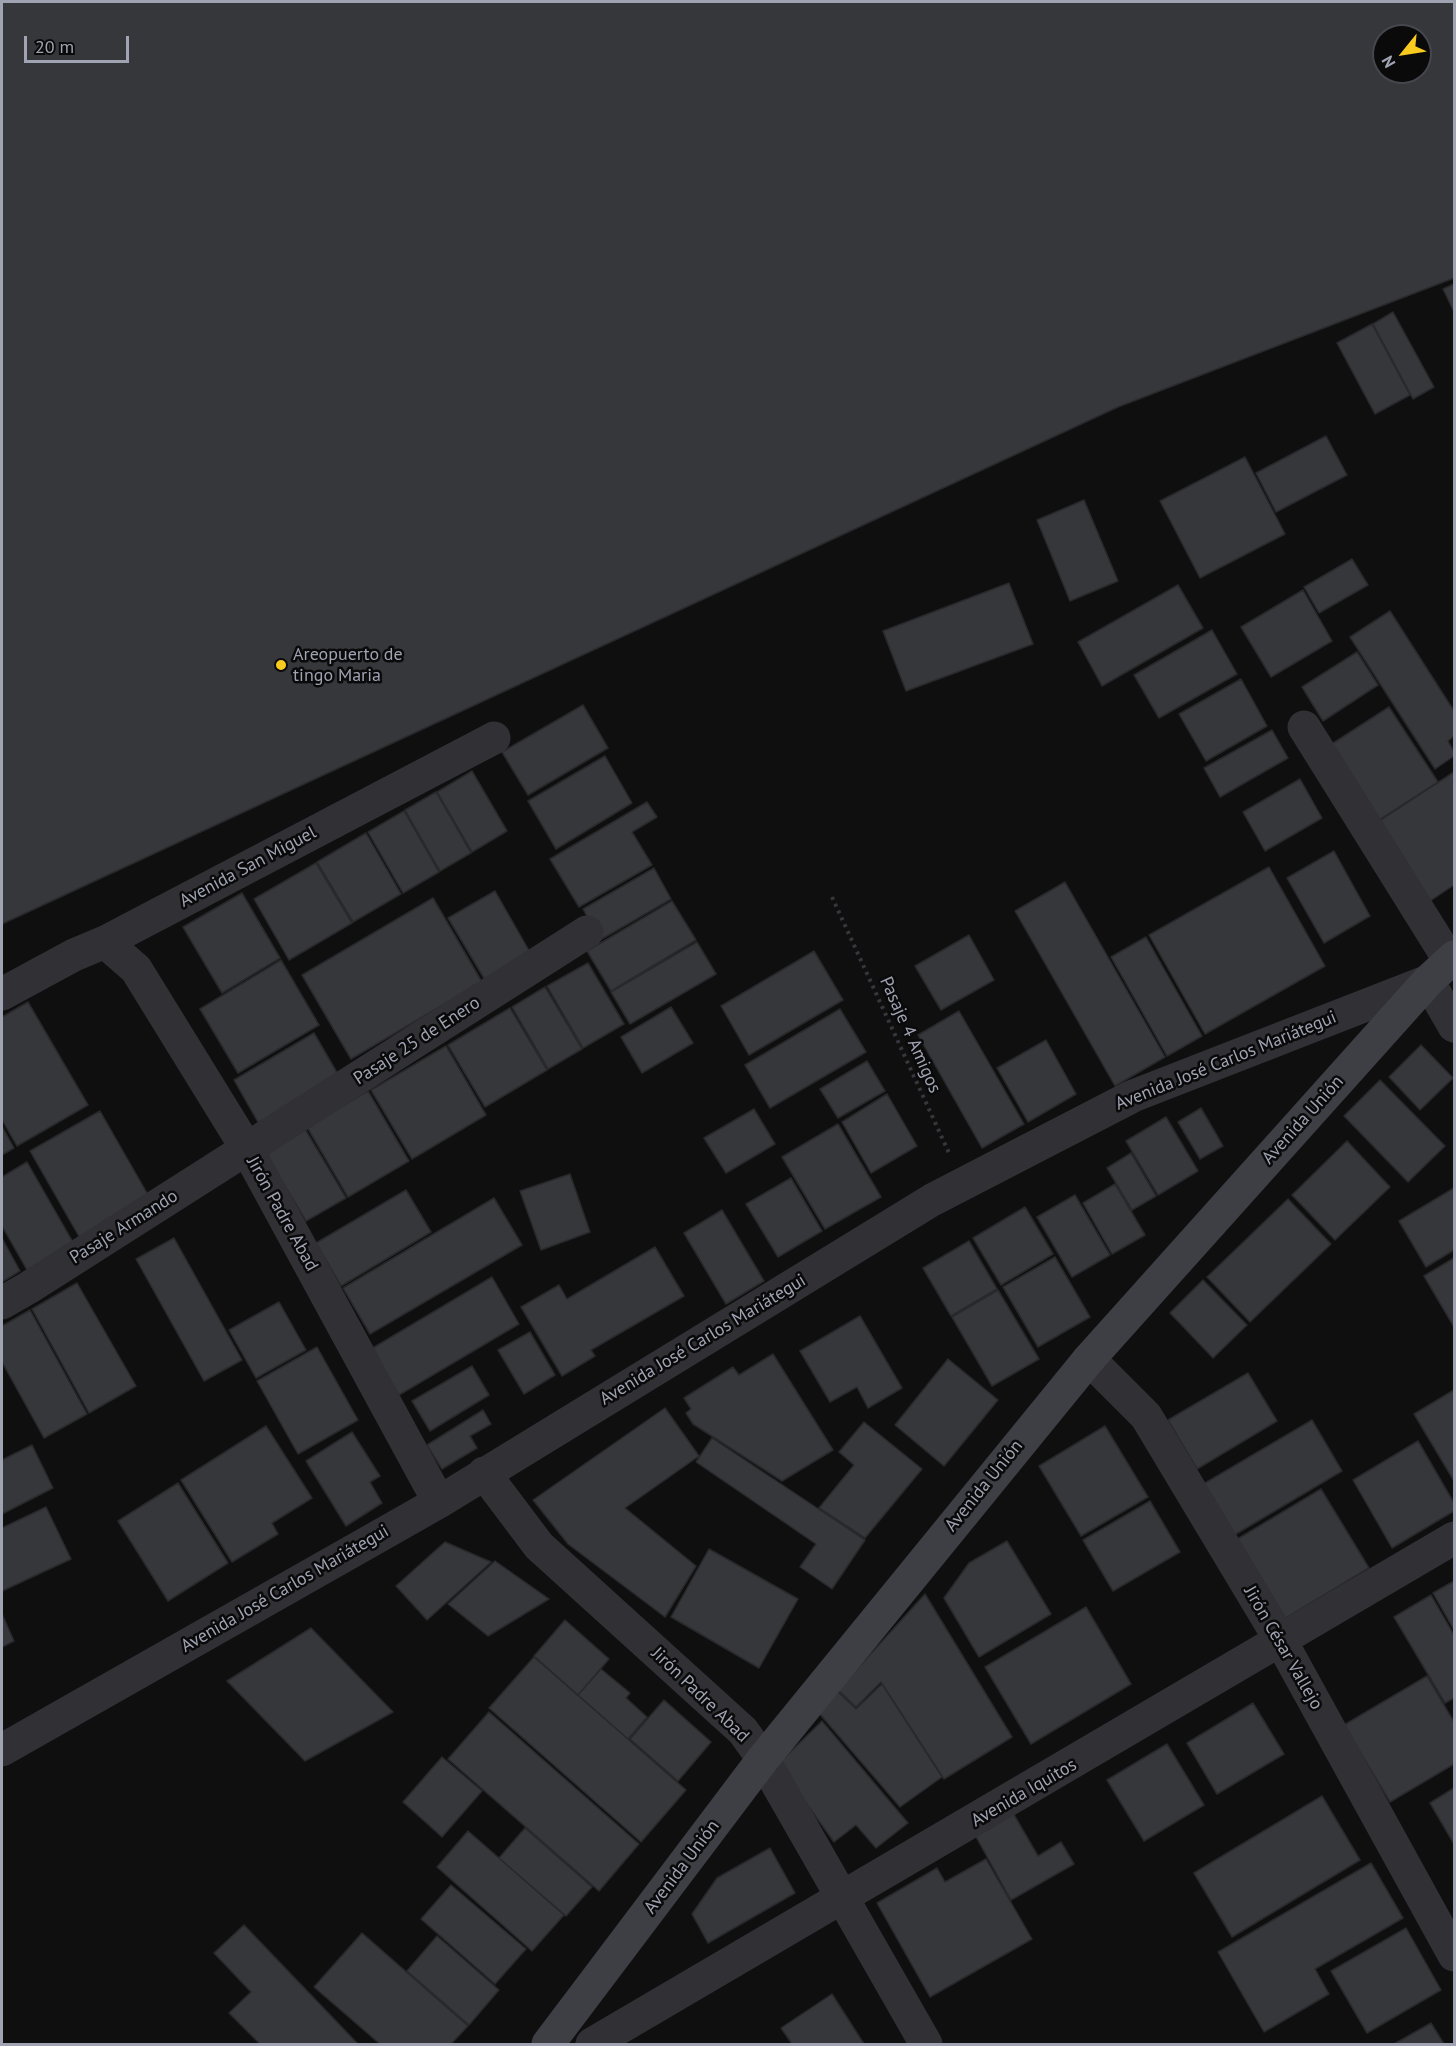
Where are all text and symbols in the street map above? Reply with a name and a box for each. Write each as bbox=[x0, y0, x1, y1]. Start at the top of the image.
scale bar bbox=[27, 24, 132, 62]
north arrow bbox=[1372, 24, 1432, 84]
text: 20 m bbox=[35, 35, 74, 58]
text: N bbox=[1377, 52, 1399, 72]
place label: Areopuerto de tingo Maria bbox=[293, 644, 403, 686]
marker: Areopuerto de tingo Maria bbox=[274, 658, 288, 672]
street label: Avenida San Miguel bbox=[176, 822, 320, 912]
street label: Pasaje 4 Amigos bbox=[875, 973, 945, 1097]
street label: Pasaje 25 de Enero bbox=[350, 992, 484, 1090]
street label: Avenida José Carlos Mariátegui bbox=[1112, 1007, 1340, 1115]
street label: Avenida Unión bbox=[1258, 1071, 1348, 1169]
street label: Jirón Padre Abad bbox=[242, 1153, 322, 1275]
street label: Pasaje Armando bbox=[66, 1185, 182, 1269]
street label: Avenida José Carlos Mariátegui bbox=[596, 1270, 810, 1410]
street label: Avenida Unión bbox=[941, 1436, 1027, 1536]
street label: Avenida José Carlos Mariátegui bbox=[177, 1521, 393, 1657]
street label: Jirón César Vallejo bbox=[1239, 1582, 1327, 1714]
street label: Jirón Padre Abad bbox=[647, 1643, 753, 1747]
street label: Avenida Iquitos bbox=[967, 1754, 1081, 1832]
street label: Avenida Unión bbox=[640, 1816, 724, 1918]

